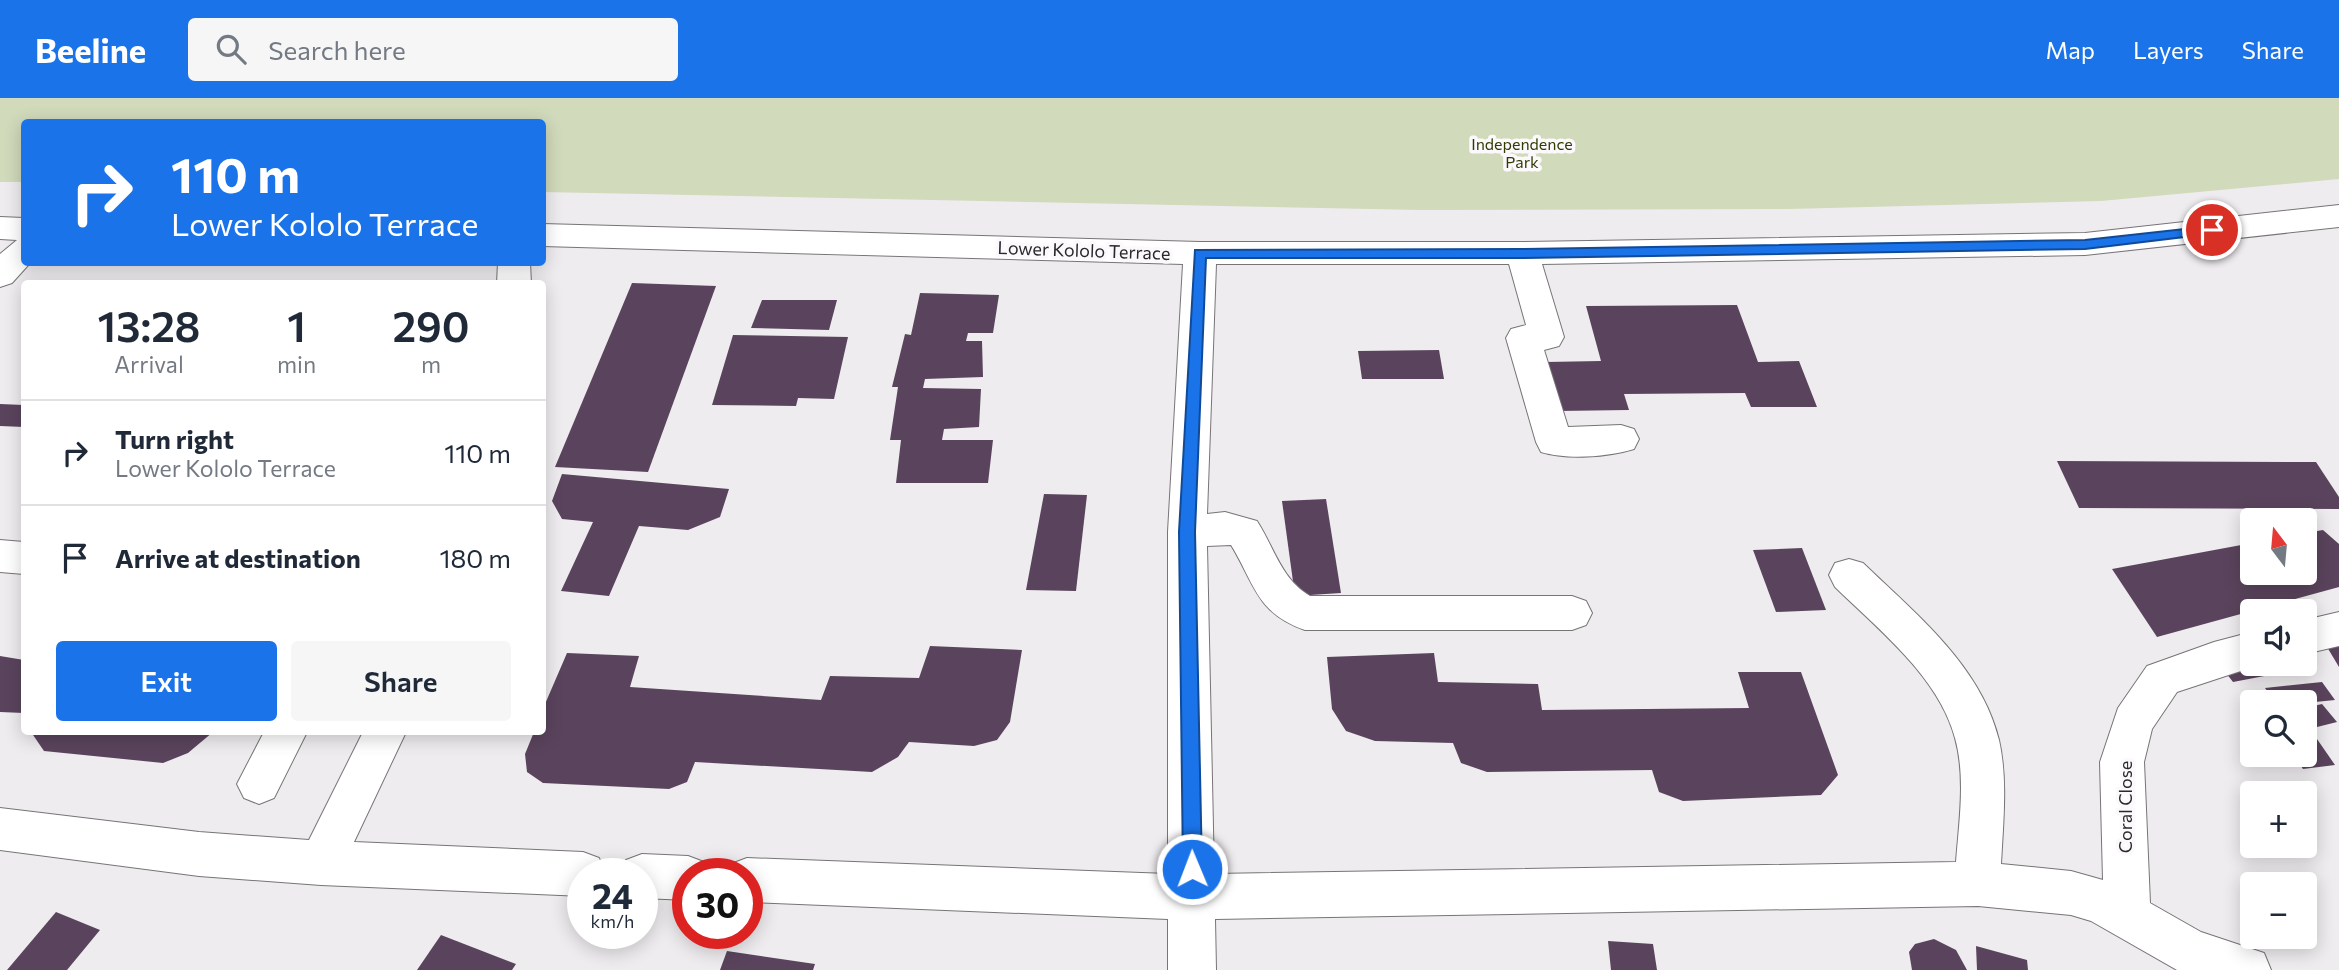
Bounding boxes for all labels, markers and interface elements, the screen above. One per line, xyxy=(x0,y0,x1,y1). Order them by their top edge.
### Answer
search box xyxy=(188,18,678,81)
text: Beeline xyxy=(35,29,146,70)
icon: search xyxy=(212,30,250,68)
text: Search here xyxy=(268,34,406,65)
text: Map xyxy=(2046,35,2095,64)
text: Layers xyxy=(2133,35,2204,64)
text: Share xyxy=(2242,35,2304,64)
park label: Independence Park xyxy=(1471,134,1573,171)
text: 110 m xyxy=(171,143,300,203)
icon: right xyxy=(56,147,147,238)
pin xyxy=(2182,200,2242,260)
text: Lower Kololo Terrace xyxy=(171,203,478,243)
icon: arrive xyxy=(2193,211,2231,249)
street label: Lower Kololo Terrace xyxy=(997,236,1171,264)
text: 13:28 xyxy=(97,299,200,351)
text: 1 xyxy=(287,299,306,351)
text: 290 xyxy=(393,299,470,351)
text: Arrival xyxy=(114,350,184,378)
text: min xyxy=(277,350,316,378)
text: m xyxy=(421,350,441,378)
text: Turn right xyxy=(115,423,234,454)
icon: right xyxy=(56,434,94,472)
text: 110 m xyxy=(444,437,511,468)
text: Lower Kololo Terrace xyxy=(115,454,336,482)
north arrow xyxy=(2240,508,2317,584)
map controls xyxy=(2240,508,2317,949)
icon: arrive xyxy=(56,539,94,577)
text: Arrive at destination xyxy=(115,542,361,573)
text: 180 m xyxy=(439,542,511,573)
button: sound xyxy=(2240,599,2317,676)
button: Exit xyxy=(56,641,277,721)
button: Share xyxy=(291,641,511,721)
button: search xyxy=(2240,690,2317,767)
street label: Coral Close xyxy=(2114,761,2136,853)
button: + xyxy=(2240,781,2317,858)
position arrow xyxy=(1155,832,1229,906)
speed limit sign: 30 xyxy=(672,858,763,949)
button: − xyxy=(2240,872,2317,949)
text: 24 xyxy=(592,873,633,916)
text: km/h xyxy=(591,910,634,932)

